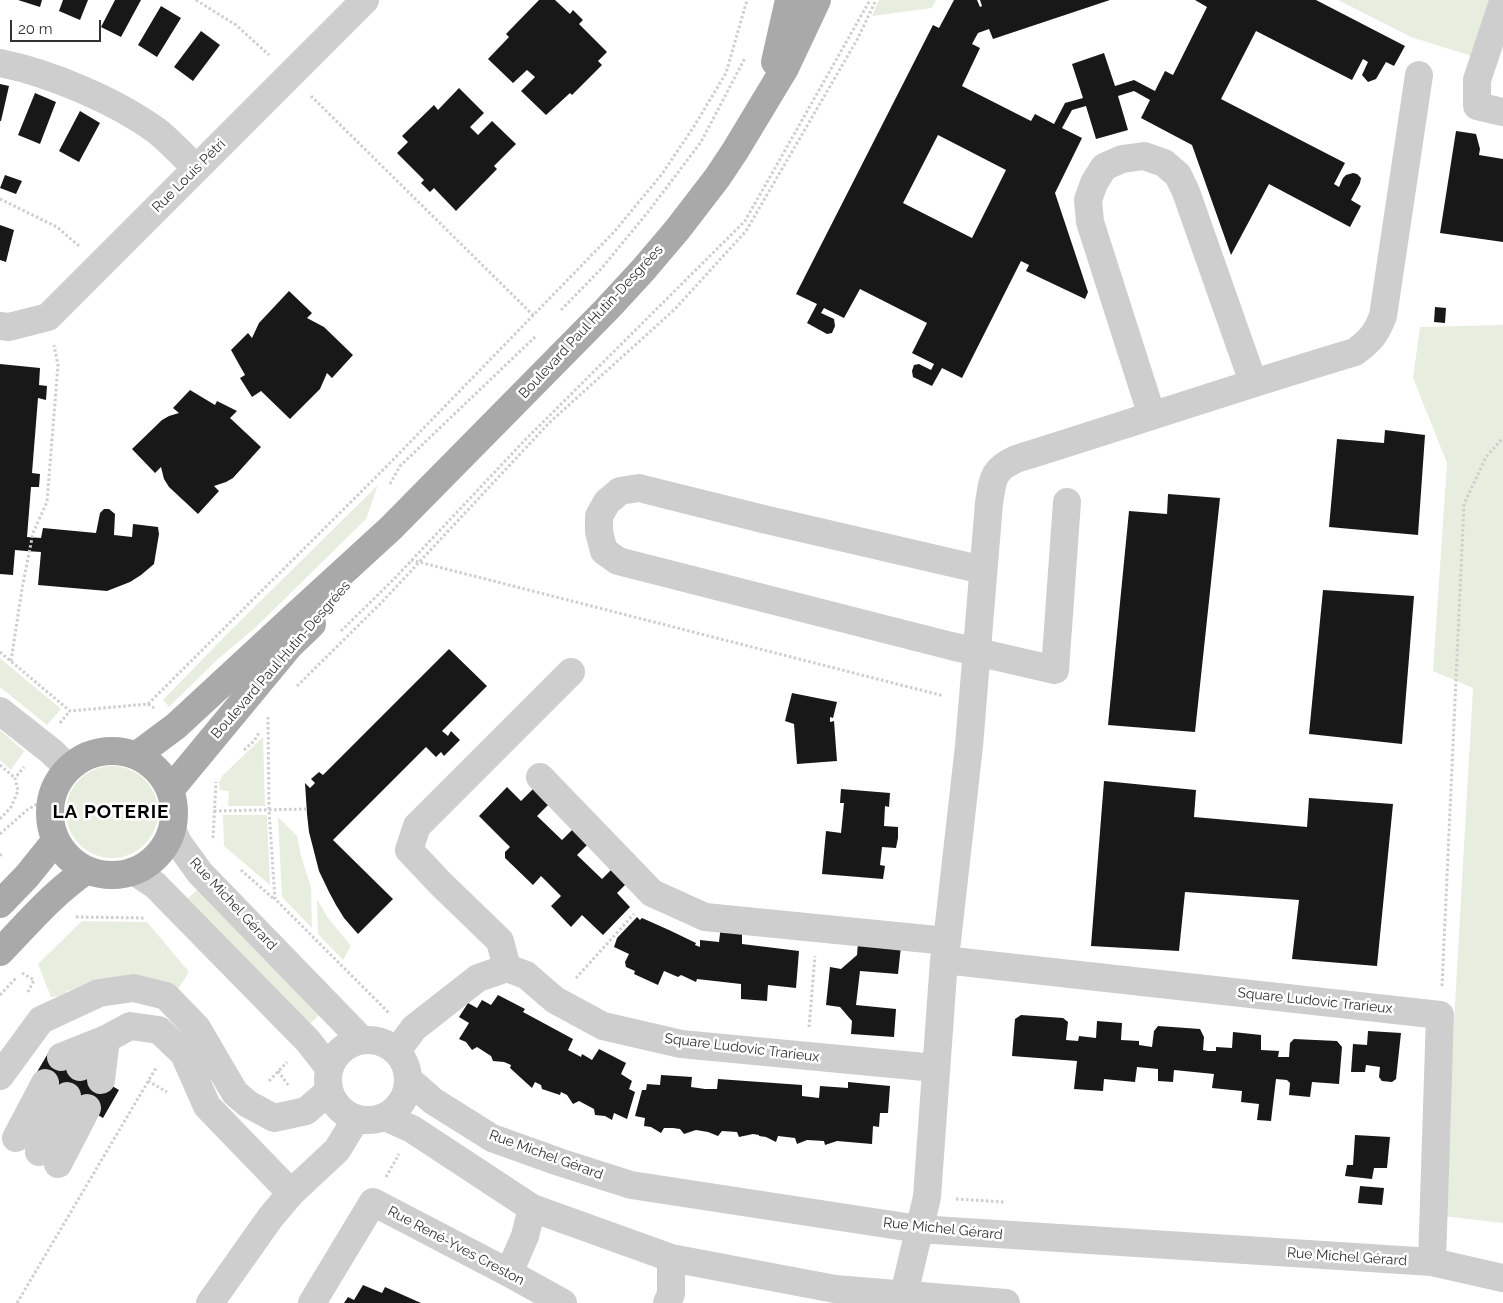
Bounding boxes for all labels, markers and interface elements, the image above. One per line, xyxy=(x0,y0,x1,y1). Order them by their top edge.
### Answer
scale bar xyxy=(12,10,104,42)
text: 20 m xyxy=(18,20,53,38)
street label: Rue Louis Pétri xyxy=(149,136,229,216)
street label: Boulevard Paul Hutin-Desgrées xyxy=(515,242,667,402)
street label: Boulevard Paul Hutin-Desgrées xyxy=(208,578,354,742)
district label: LA POTERIE xyxy=(51,801,171,823)
street label: Rue Michel Gérard xyxy=(186,854,280,954)
street label: Square Ludovic Trarieux xyxy=(1237,984,1393,1018)
street label: Square Ludovic Trarieux xyxy=(664,1030,820,1066)
street label: Rue Michel Gérard xyxy=(487,1127,605,1183)
street label: Rue René-Yves Creston xyxy=(385,1203,527,1289)
street label: Rue Michel Gérard xyxy=(882,1214,1004,1244)
street label: Rue Michel Gérard xyxy=(1287,1244,1407,1270)

